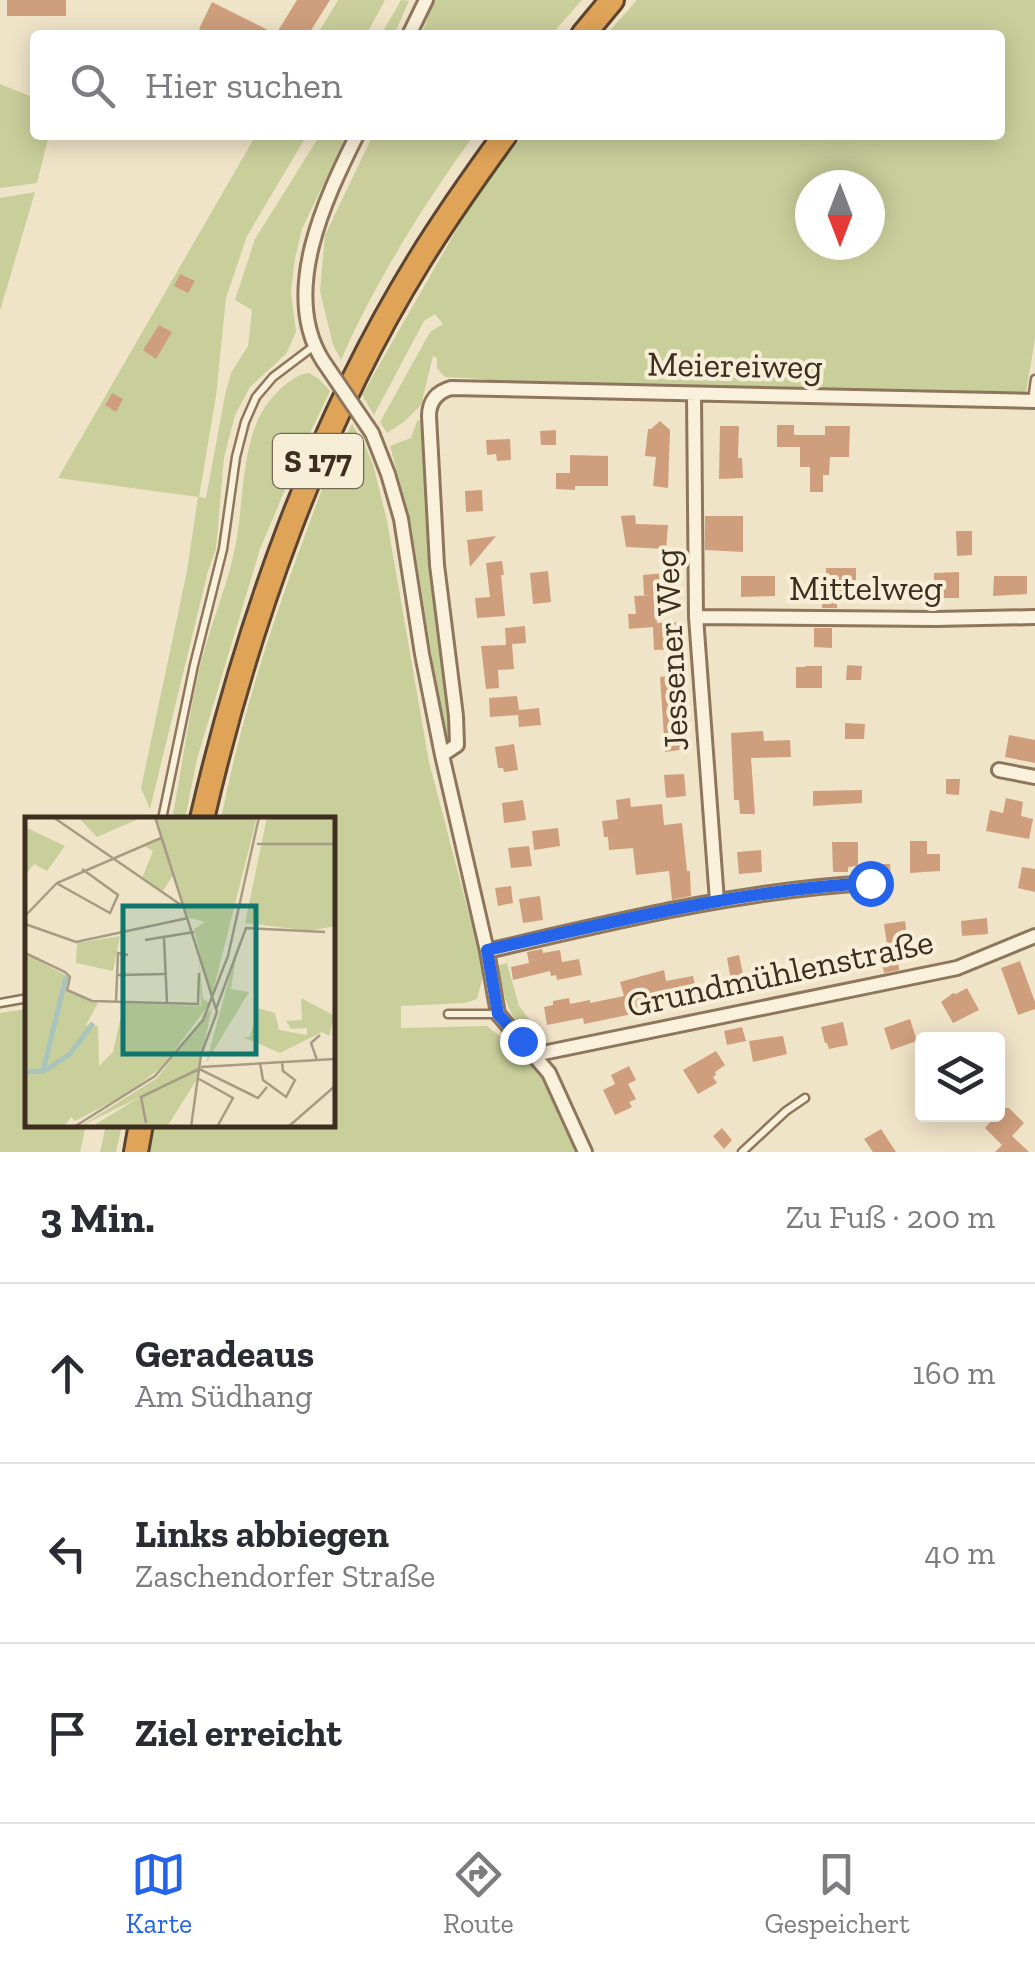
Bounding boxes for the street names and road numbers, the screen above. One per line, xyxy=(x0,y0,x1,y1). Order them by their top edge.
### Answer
street label: Meiereiweg xyxy=(647,342,823,388)
road number: S 177 xyxy=(273,434,363,488)
street label: Jessener Weg xyxy=(645,548,697,752)
street label: Mittelweg xyxy=(789,567,943,609)
street label: Grundmühlenstraße xyxy=(623,920,937,1026)

